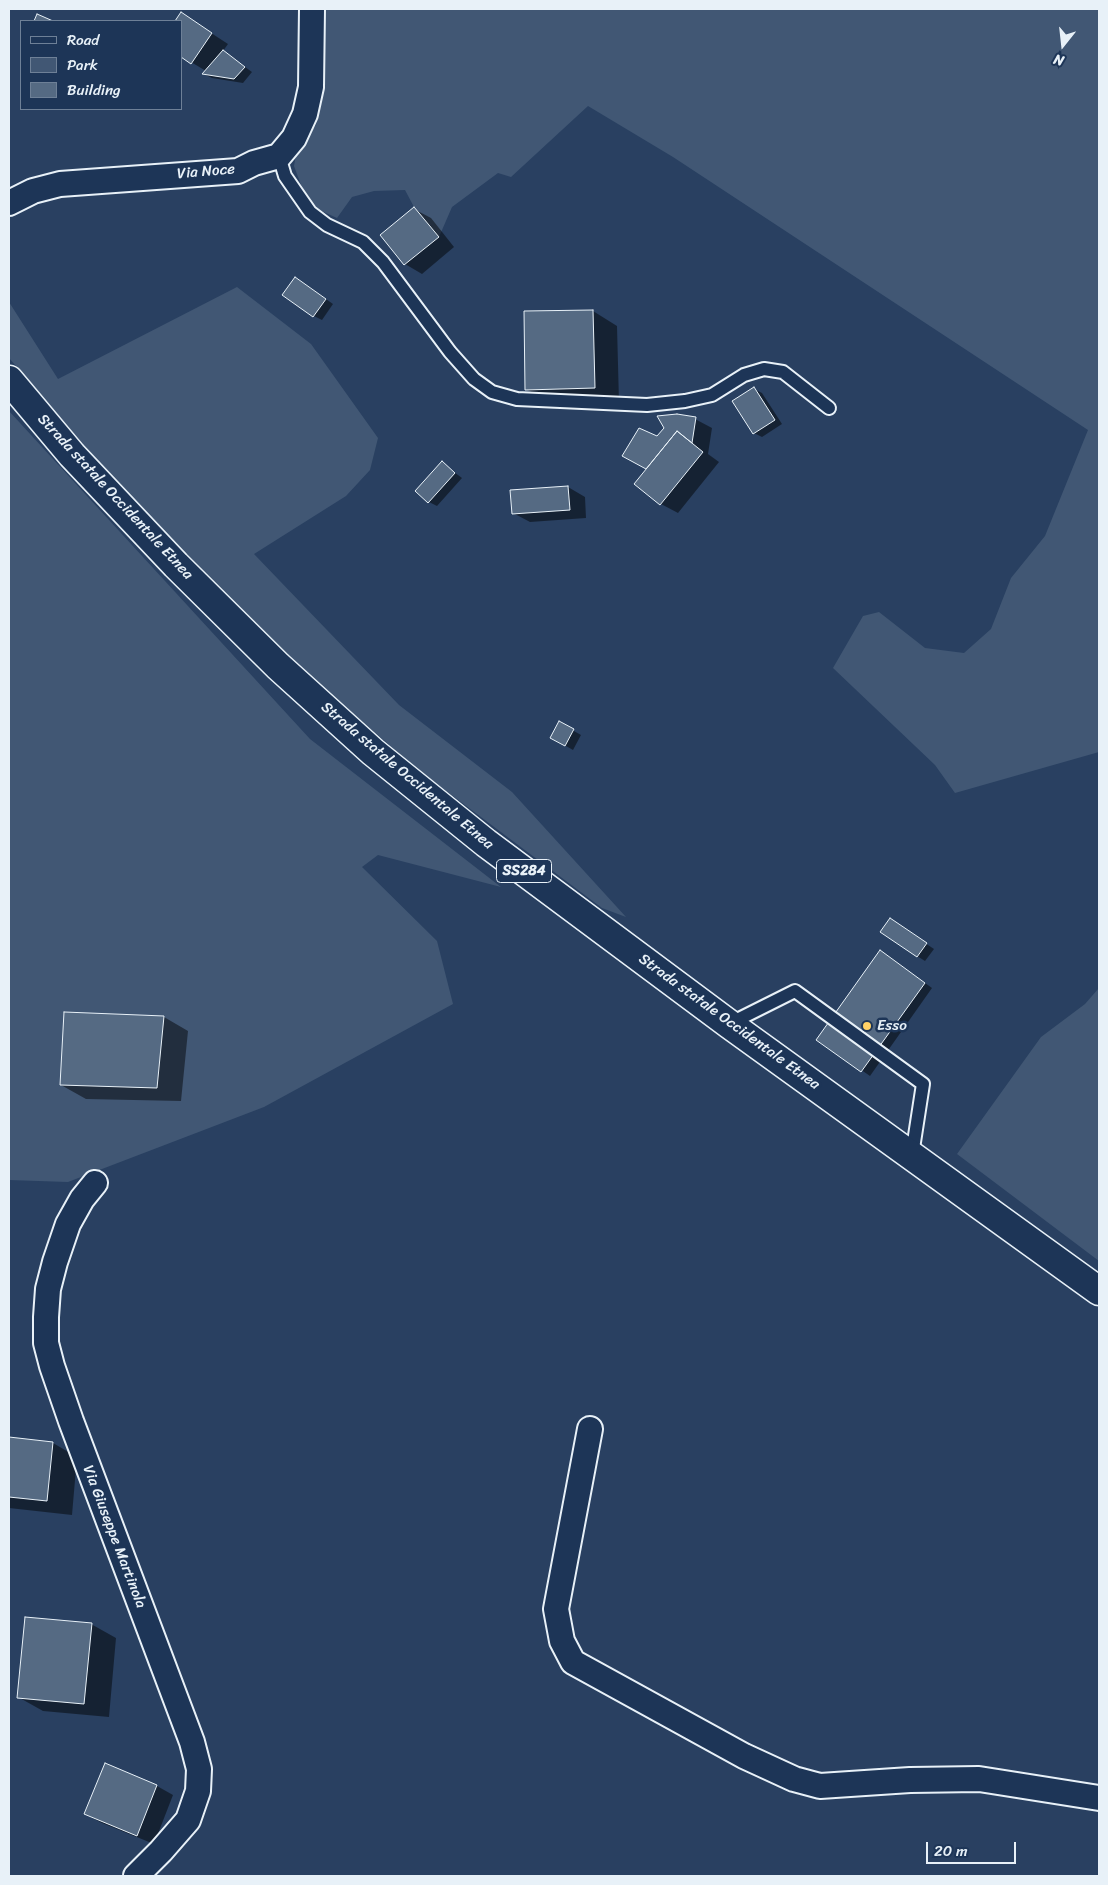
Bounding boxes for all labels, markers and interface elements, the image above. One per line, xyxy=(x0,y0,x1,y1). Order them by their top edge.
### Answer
legend xyxy=(20,20,182,110)
north arrow xyxy=(1038,20,1088,70)
text: Road xyxy=(67,27,99,53)
text: N xyxy=(1051,47,1067,73)
text: Park xyxy=(67,52,98,78)
text: Building xyxy=(67,77,121,103)
street label: Via Noce xyxy=(176,161,236,183)
street label: Strada statale Occidentale Etnea xyxy=(34,411,196,583)
street label: Strada statale Occidentale Etnea xyxy=(317,699,497,853)
road number: SS284 xyxy=(496,859,552,882)
street label: Strada statale Occidentale Etnea xyxy=(635,950,823,1094)
place label: Esso xyxy=(877,1017,907,1035)
marker: Esso xyxy=(861,1020,873,1032)
street label: Via Giuseppe Martinola xyxy=(78,1463,150,1611)
scale bar xyxy=(928,1832,1018,1864)
text: 20 m xyxy=(934,1838,968,1864)

